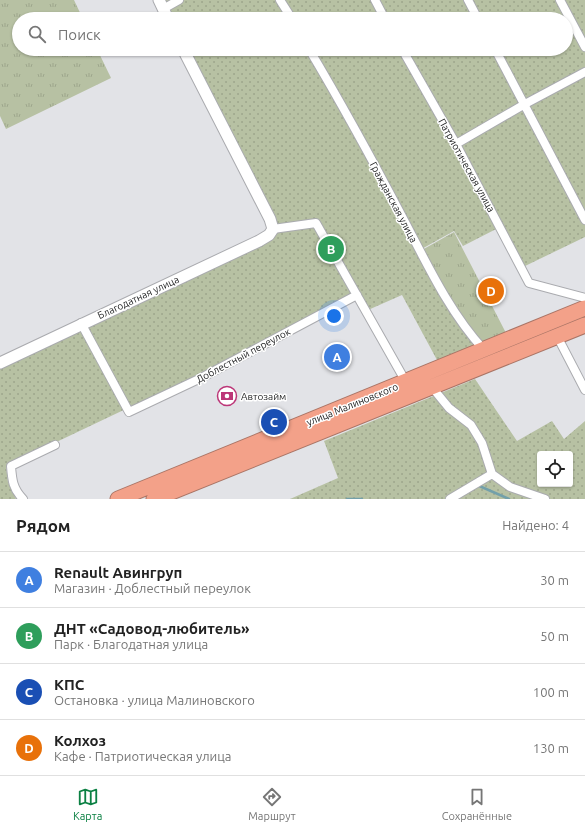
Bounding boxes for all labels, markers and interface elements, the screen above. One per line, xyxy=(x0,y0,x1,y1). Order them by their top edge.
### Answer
search box xyxy=(12,12,573,56)
icon: search xyxy=(26,23,48,45)
text: Поиск xyxy=(58,26,101,43)
street label: Патриотическая улица xyxy=(436,117,497,214)
street label: Гражданская улица xyxy=(368,160,419,244)
pin: B xyxy=(318,234,344,264)
street label: Благодатная улица xyxy=(96,274,181,321)
pin: D xyxy=(478,276,504,306)
your location xyxy=(324,306,344,326)
street label: Доблестный переулок xyxy=(194,326,292,385)
pin: A xyxy=(324,342,350,372)
street label: улица Малиновского xyxy=(305,381,400,428)
bank icon: Автозайм xyxy=(216,385,238,407)
place label: Автозайм xyxy=(241,391,286,402)
pin: C xyxy=(261,407,287,437)
map controls xyxy=(537,451,573,487)
button: locate xyxy=(537,451,573,487)
text: Рядом xyxy=(16,516,71,535)
text: Найдено: 4 xyxy=(502,518,569,532)
text: Renault Авингруп xyxy=(54,564,182,581)
text: A xyxy=(24,573,34,587)
text: 30 m xyxy=(540,573,569,587)
text: Магазин · Доблестный переулок xyxy=(54,581,251,595)
text: ДНТ «Садовод-любитель» xyxy=(54,620,249,637)
text: B xyxy=(25,629,33,643)
text: 50 m xyxy=(540,629,569,643)
text: Парк · Благодатная улица xyxy=(54,637,208,651)
text: КПС xyxy=(54,676,84,693)
text: C xyxy=(25,685,33,699)
text: 100 m xyxy=(533,685,569,699)
text: Остановка · улица Малиновского xyxy=(54,693,255,707)
text: Колхоз xyxy=(54,732,106,749)
text: D xyxy=(24,741,34,755)
text: 130 m xyxy=(533,741,569,755)
text: Кафе · Патриотическая улица xyxy=(54,749,232,763)
tab: Карта xyxy=(73,786,102,822)
tab: Маршрут xyxy=(248,786,296,822)
tab: Сохранённые xyxy=(442,786,512,822)

